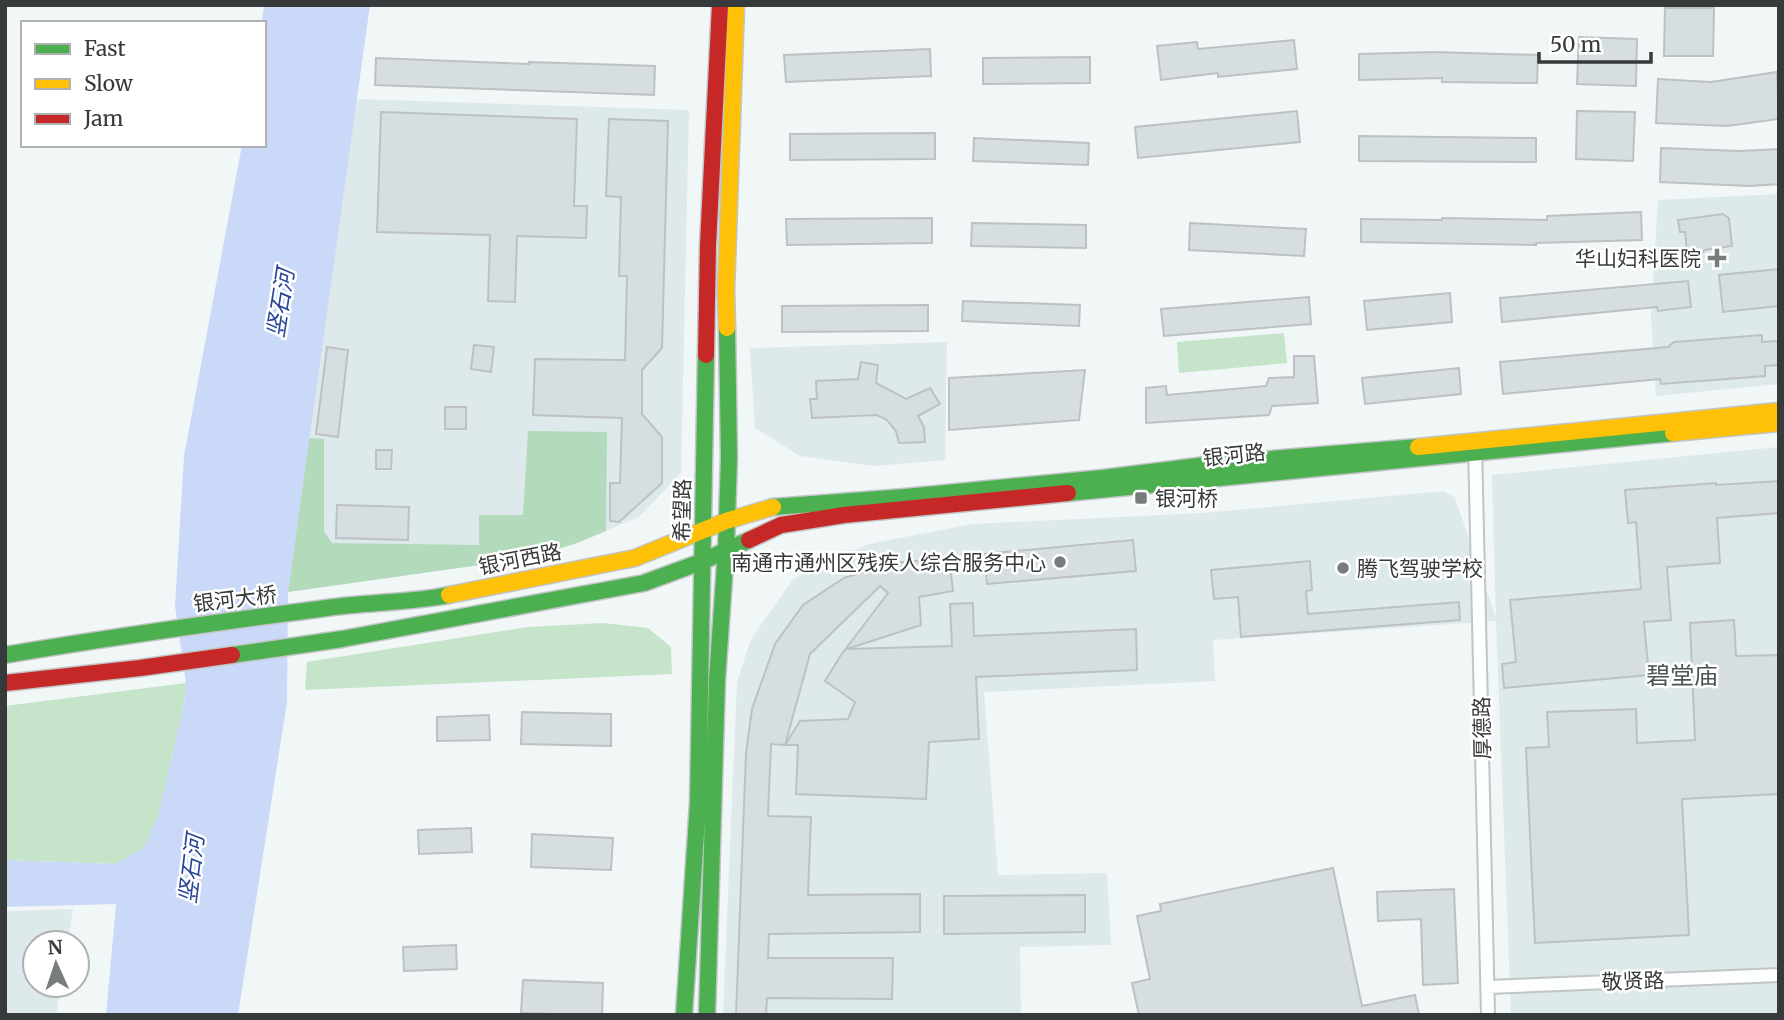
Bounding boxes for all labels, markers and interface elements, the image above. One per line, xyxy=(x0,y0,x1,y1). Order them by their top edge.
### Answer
legend xyxy=(21,21,266,147)
scale bar xyxy=(1539,21,1651,65)
text: 50 m xyxy=(1550,31,1601,58)
text: Fast xyxy=(84,35,126,62)
text: Slow xyxy=(84,70,133,97)
text: Jam xyxy=(83,105,123,132)
place label: 华山妇科医院 xyxy=(1575,245,1701,272)
marker: 华山妇科医院 xyxy=(1707,248,1727,268)
water label: 竖石河 xyxy=(260,263,300,339)
street label: 银河路 xyxy=(1201,438,1267,472)
street label: 希望路 xyxy=(668,478,696,542)
place label: 银河桥 xyxy=(1155,485,1218,512)
marker: 银河桥 xyxy=(1133,490,1149,506)
street label: 银河西路 xyxy=(476,538,564,580)
place label: 南通市通州区残疾人综合服务中心 xyxy=(731,549,1046,576)
marker: 南通市通州区残疾人综合服务中心 xyxy=(1052,554,1068,570)
place label: 腾飞驾驶学校 xyxy=(1357,555,1483,582)
marker: 腾飞驾驶学校 xyxy=(1335,560,1351,576)
street label: 银河大桥 xyxy=(192,580,278,618)
district label: 碧堂庙 xyxy=(1646,660,1718,691)
street label: 厚德路 xyxy=(1468,696,1496,760)
water label: 竖石河 xyxy=(172,829,210,905)
north arrow xyxy=(21,929,91,999)
text: N xyxy=(47,935,63,959)
street label: 敬贤路 xyxy=(1601,966,1665,996)

